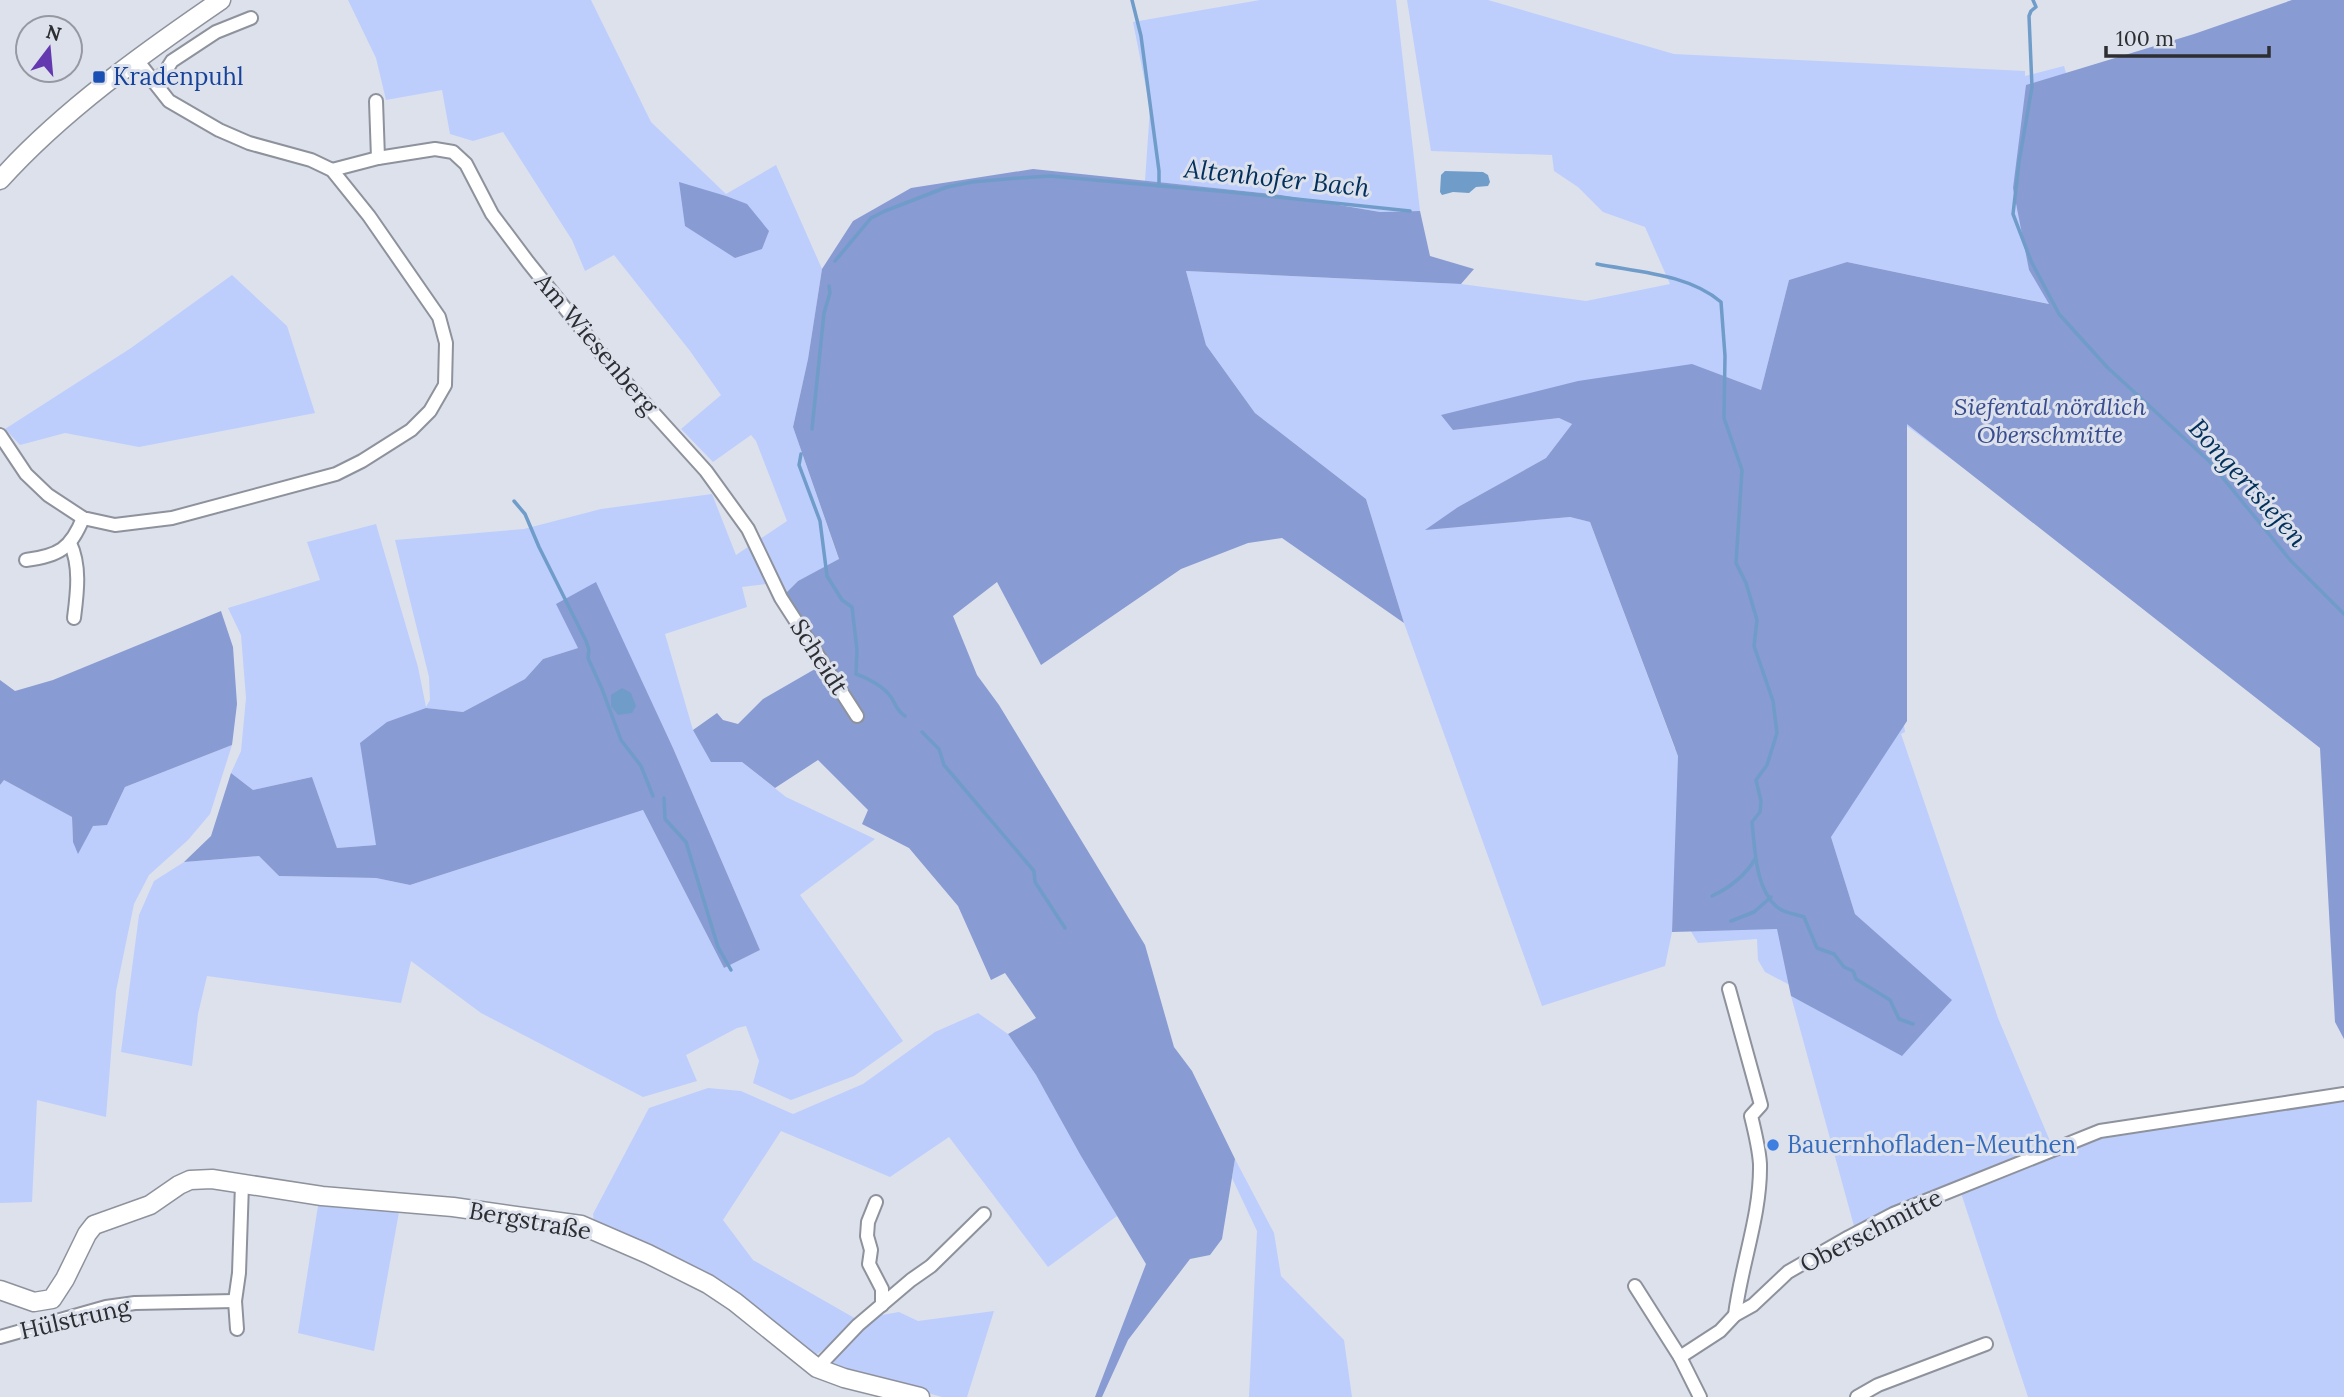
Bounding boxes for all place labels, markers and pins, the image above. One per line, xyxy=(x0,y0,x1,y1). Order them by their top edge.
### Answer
place label: Kradenpuhl xyxy=(113,61,244,92)
marker: Kradenpuhl xyxy=(91,69,107,85)
place label: Bauernhofladen-Meuthen xyxy=(1787,1129,2076,1160)
marker: Bauernhofladen-Meuthen xyxy=(1765,1137,1781,1153)

